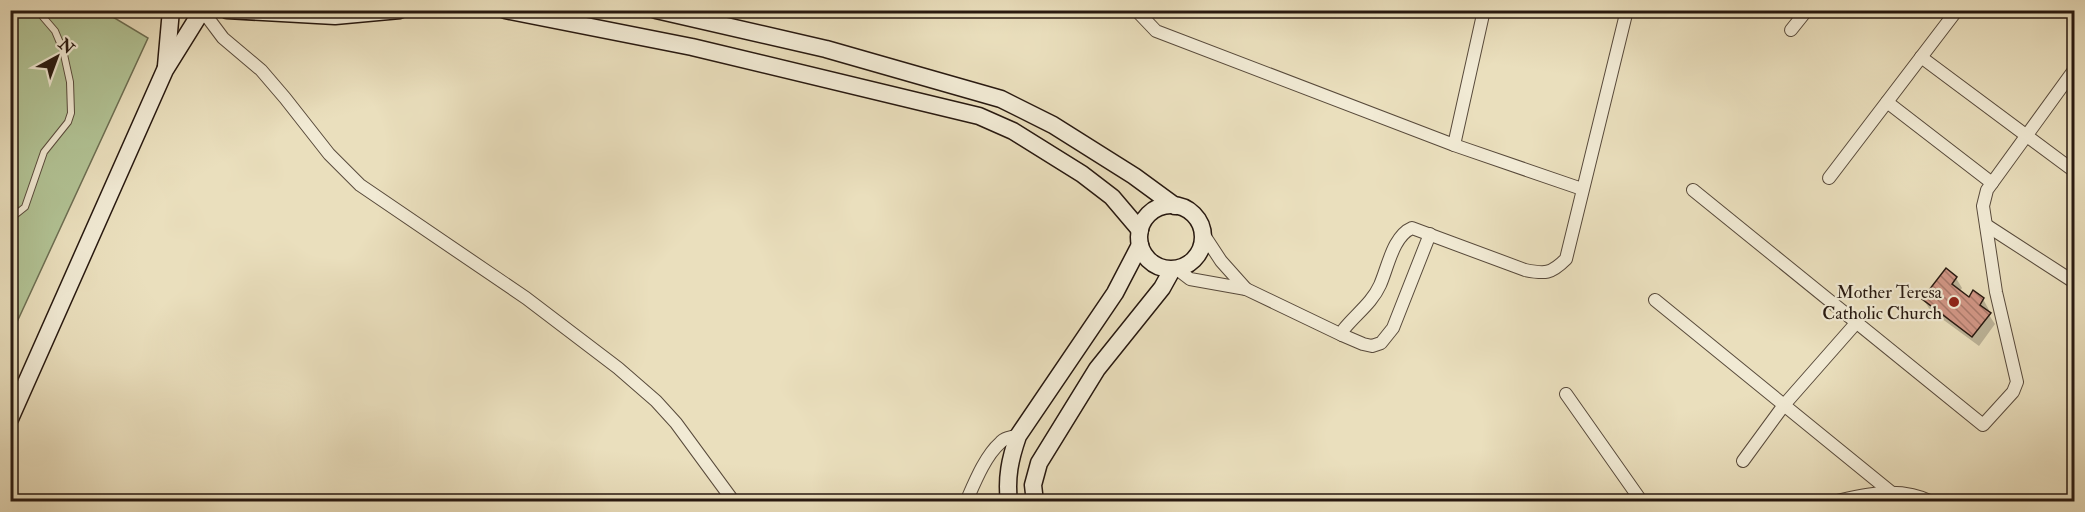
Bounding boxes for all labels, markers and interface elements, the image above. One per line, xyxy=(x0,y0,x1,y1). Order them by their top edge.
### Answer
north arrow xyxy=(27,27,87,87)
text: N xyxy=(53,34,79,59)
place label: Mother Teresa Catholic Church xyxy=(1822,281,1943,325)
marker: Mother Teresa Catholic Church xyxy=(1947,295,1961,309)

